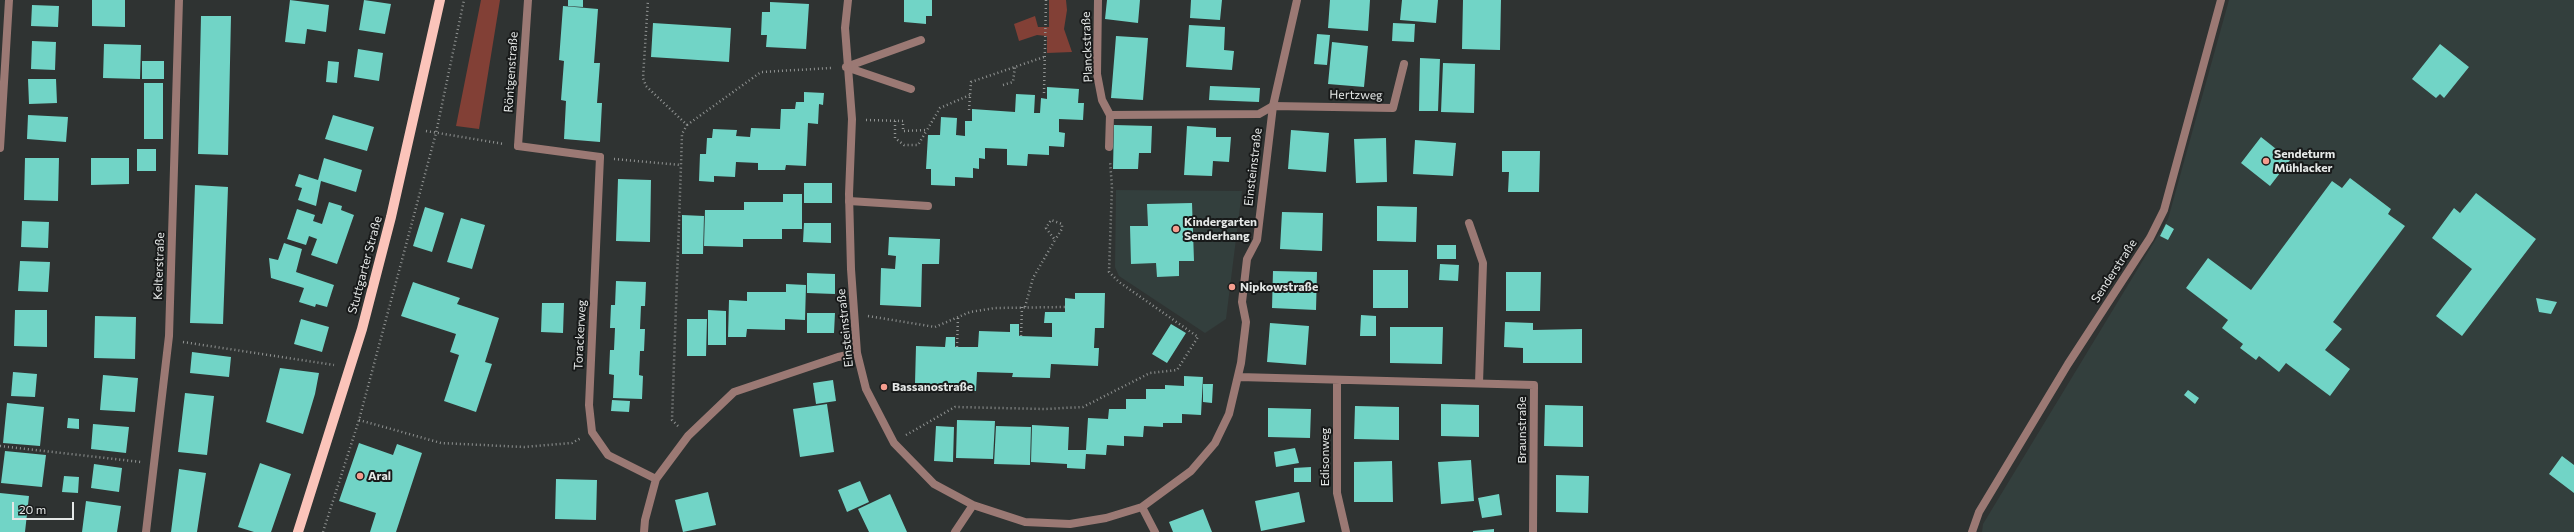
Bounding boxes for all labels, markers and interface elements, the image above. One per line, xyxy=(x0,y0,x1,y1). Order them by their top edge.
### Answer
street label: Planckstraße xyxy=(1079,11,1095,83)
street label: Röntgenstraße xyxy=(501,31,521,113)
street label: Hertzweg xyxy=(1329,87,1383,103)
street label: Einsteinstraße xyxy=(1241,127,1265,207)
place label: Sendeturm Mühlacker xyxy=(2274,147,2335,175)
marker: Sendeturm Mühlacker xyxy=(2261,156,2271,166)
street label: Stuttgarter Straße xyxy=(345,215,385,315)
place label: Kindergarten Senderhang xyxy=(1184,215,1257,243)
marker: Kindergarten Senderhang xyxy=(1171,224,1181,234)
street label: Kelterstraße xyxy=(151,232,167,300)
street label: Senderstraße xyxy=(2088,236,2140,306)
place label: Nipkowstraße xyxy=(1240,280,1318,294)
marker: Nipkowstraße xyxy=(1227,282,1237,292)
street label: Einsteinstraße xyxy=(834,288,856,368)
street label: Torackerweg xyxy=(571,299,589,371)
place label: Bassanostraße xyxy=(892,380,973,394)
marker: Bassanostraße xyxy=(879,382,889,392)
street label: Braunstraße xyxy=(1515,396,1529,464)
street label: Edisonweg xyxy=(1318,428,1332,486)
place label: Aral xyxy=(368,469,391,483)
marker: Aral xyxy=(355,471,365,481)
scale bar xyxy=(14,494,76,520)
text: 20 m xyxy=(19,502,46,516)

